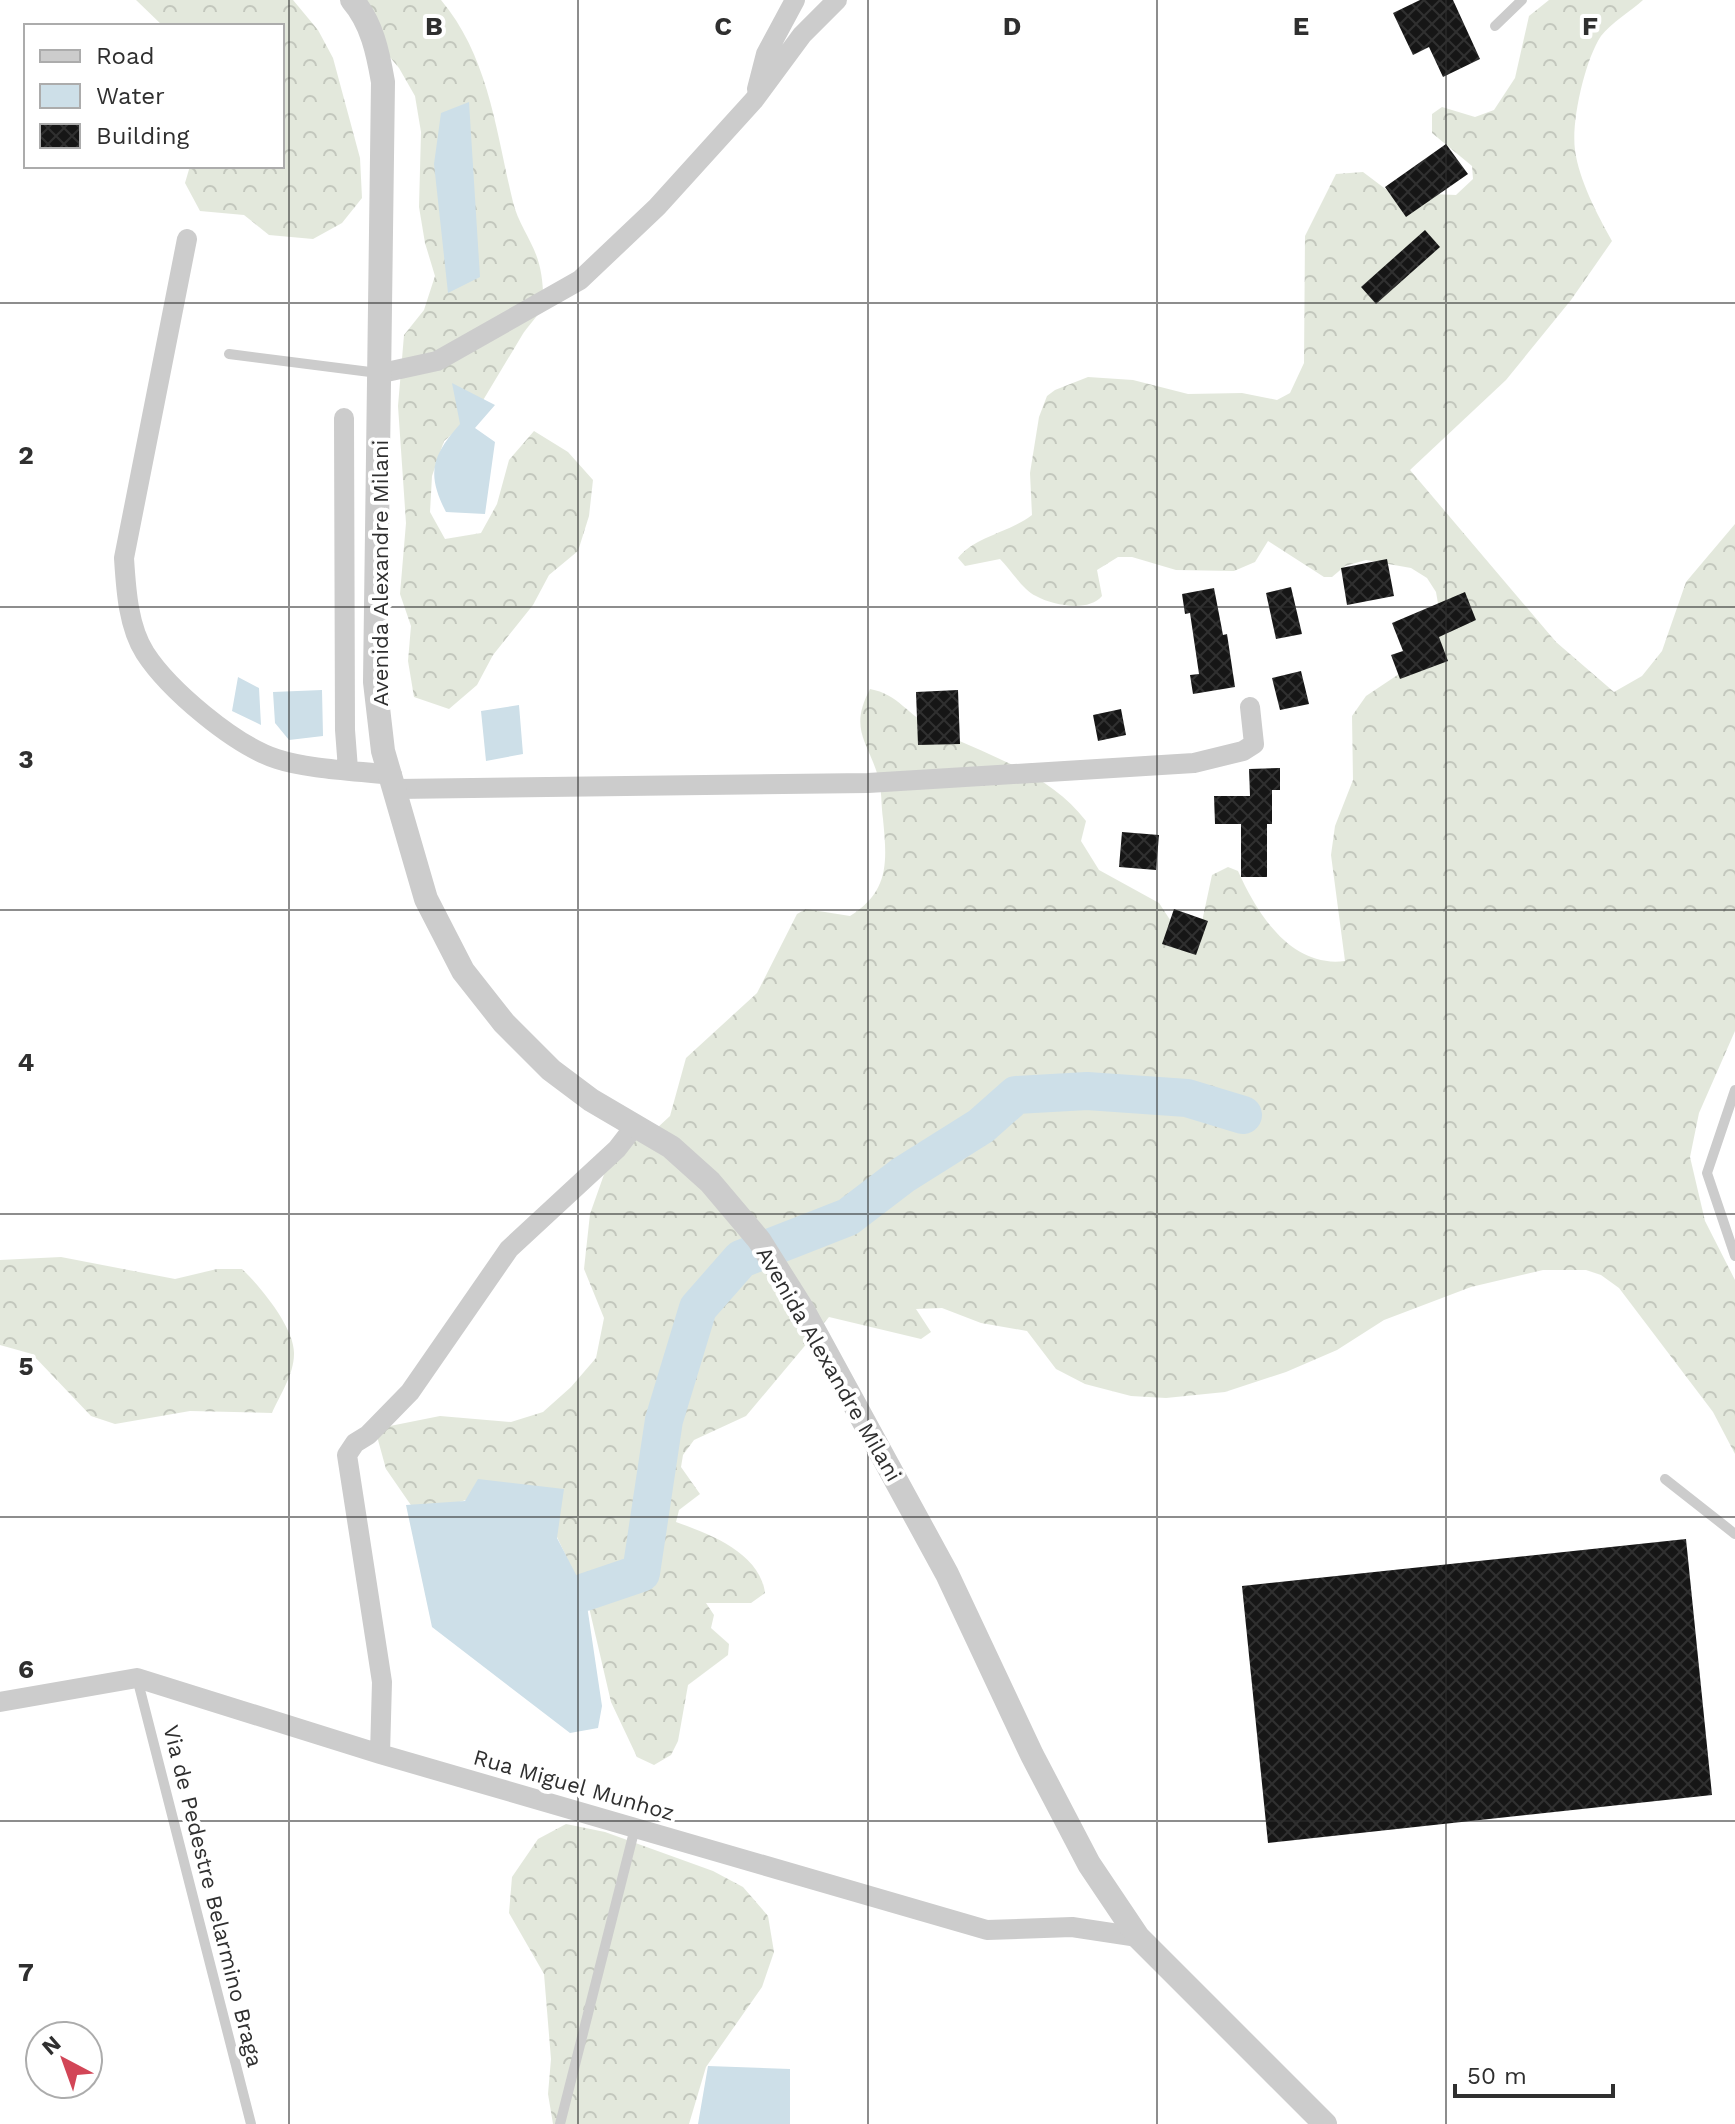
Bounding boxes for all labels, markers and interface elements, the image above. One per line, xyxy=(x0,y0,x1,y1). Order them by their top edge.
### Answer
text: B xyxy=(425,11,443,41)
text: C xyxy=(714,11,732,41)
text: D xyxy=(1003,11,1021,41)
text: E xyxy=(1293,11,1309,41)
text: F xyxy=(1582,11,1598,41)
legend xyxy=(24,24,284,168)
text: Road xyxy=(96,42,155,70)
text: Water xyxy=(96,82,165,110)
text: Building xyxy=(96,122,189,150)
text: 2 xyxy=(18,440,34,470)
street label: Avenida Alexandre Milani xyxy=(368,440,393,706)
text: 3 xyxy=(18,744,34,774)
text: 4 xyxy=(18,1047,35,1077)
street label: Avenida Alexandre Milani xyxy=(751,1242,907,1486)
text: 5 xyxy=(18,1351,34,1381)
text: 6 xyxy=(18,1654,34,1684)
street label: Via de Pedestre Belarmino Braga xyxy=(158,1722,268,2070)
street label: Rua Miguel Munhoz xyxy=(471,1744,677,1826)
text: 7 xyxy=(18,1957,34,1987)
north arrow xyxy=(24,2020,104,2100)
text: N xyxy=(37,2030,66,2060)
scale bar xyxy=(1455,2048,1613,2098)
text: 50 m xyxy=(1467,2062,1527,2090)

